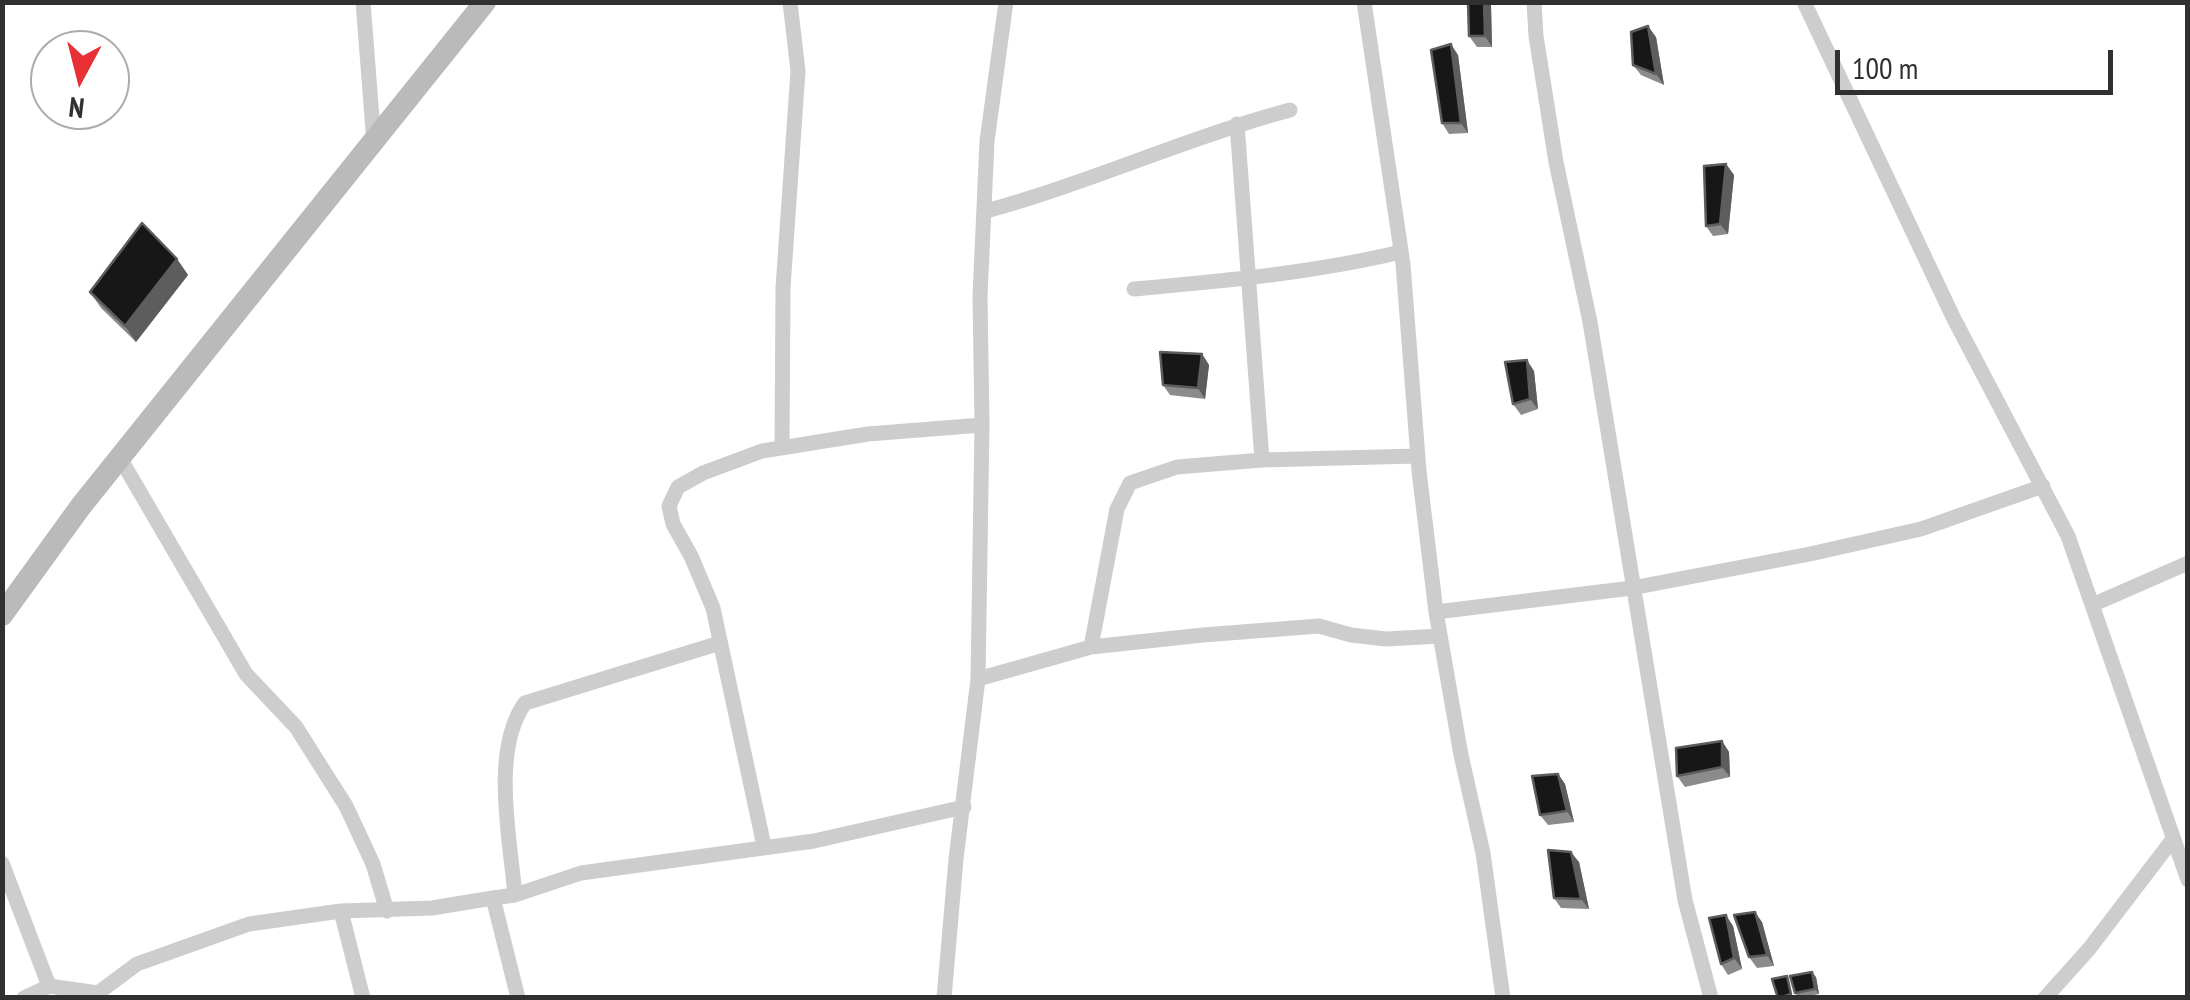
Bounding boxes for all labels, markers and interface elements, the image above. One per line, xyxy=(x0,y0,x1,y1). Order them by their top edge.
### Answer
north arrow xyxy=(30,30,130,130)
scale bar xyxy=(1840,30,2118,92)
text: 100 m xyxy=(1852,48,1918,87)
text: N xyxy=(67,89,86,128)

